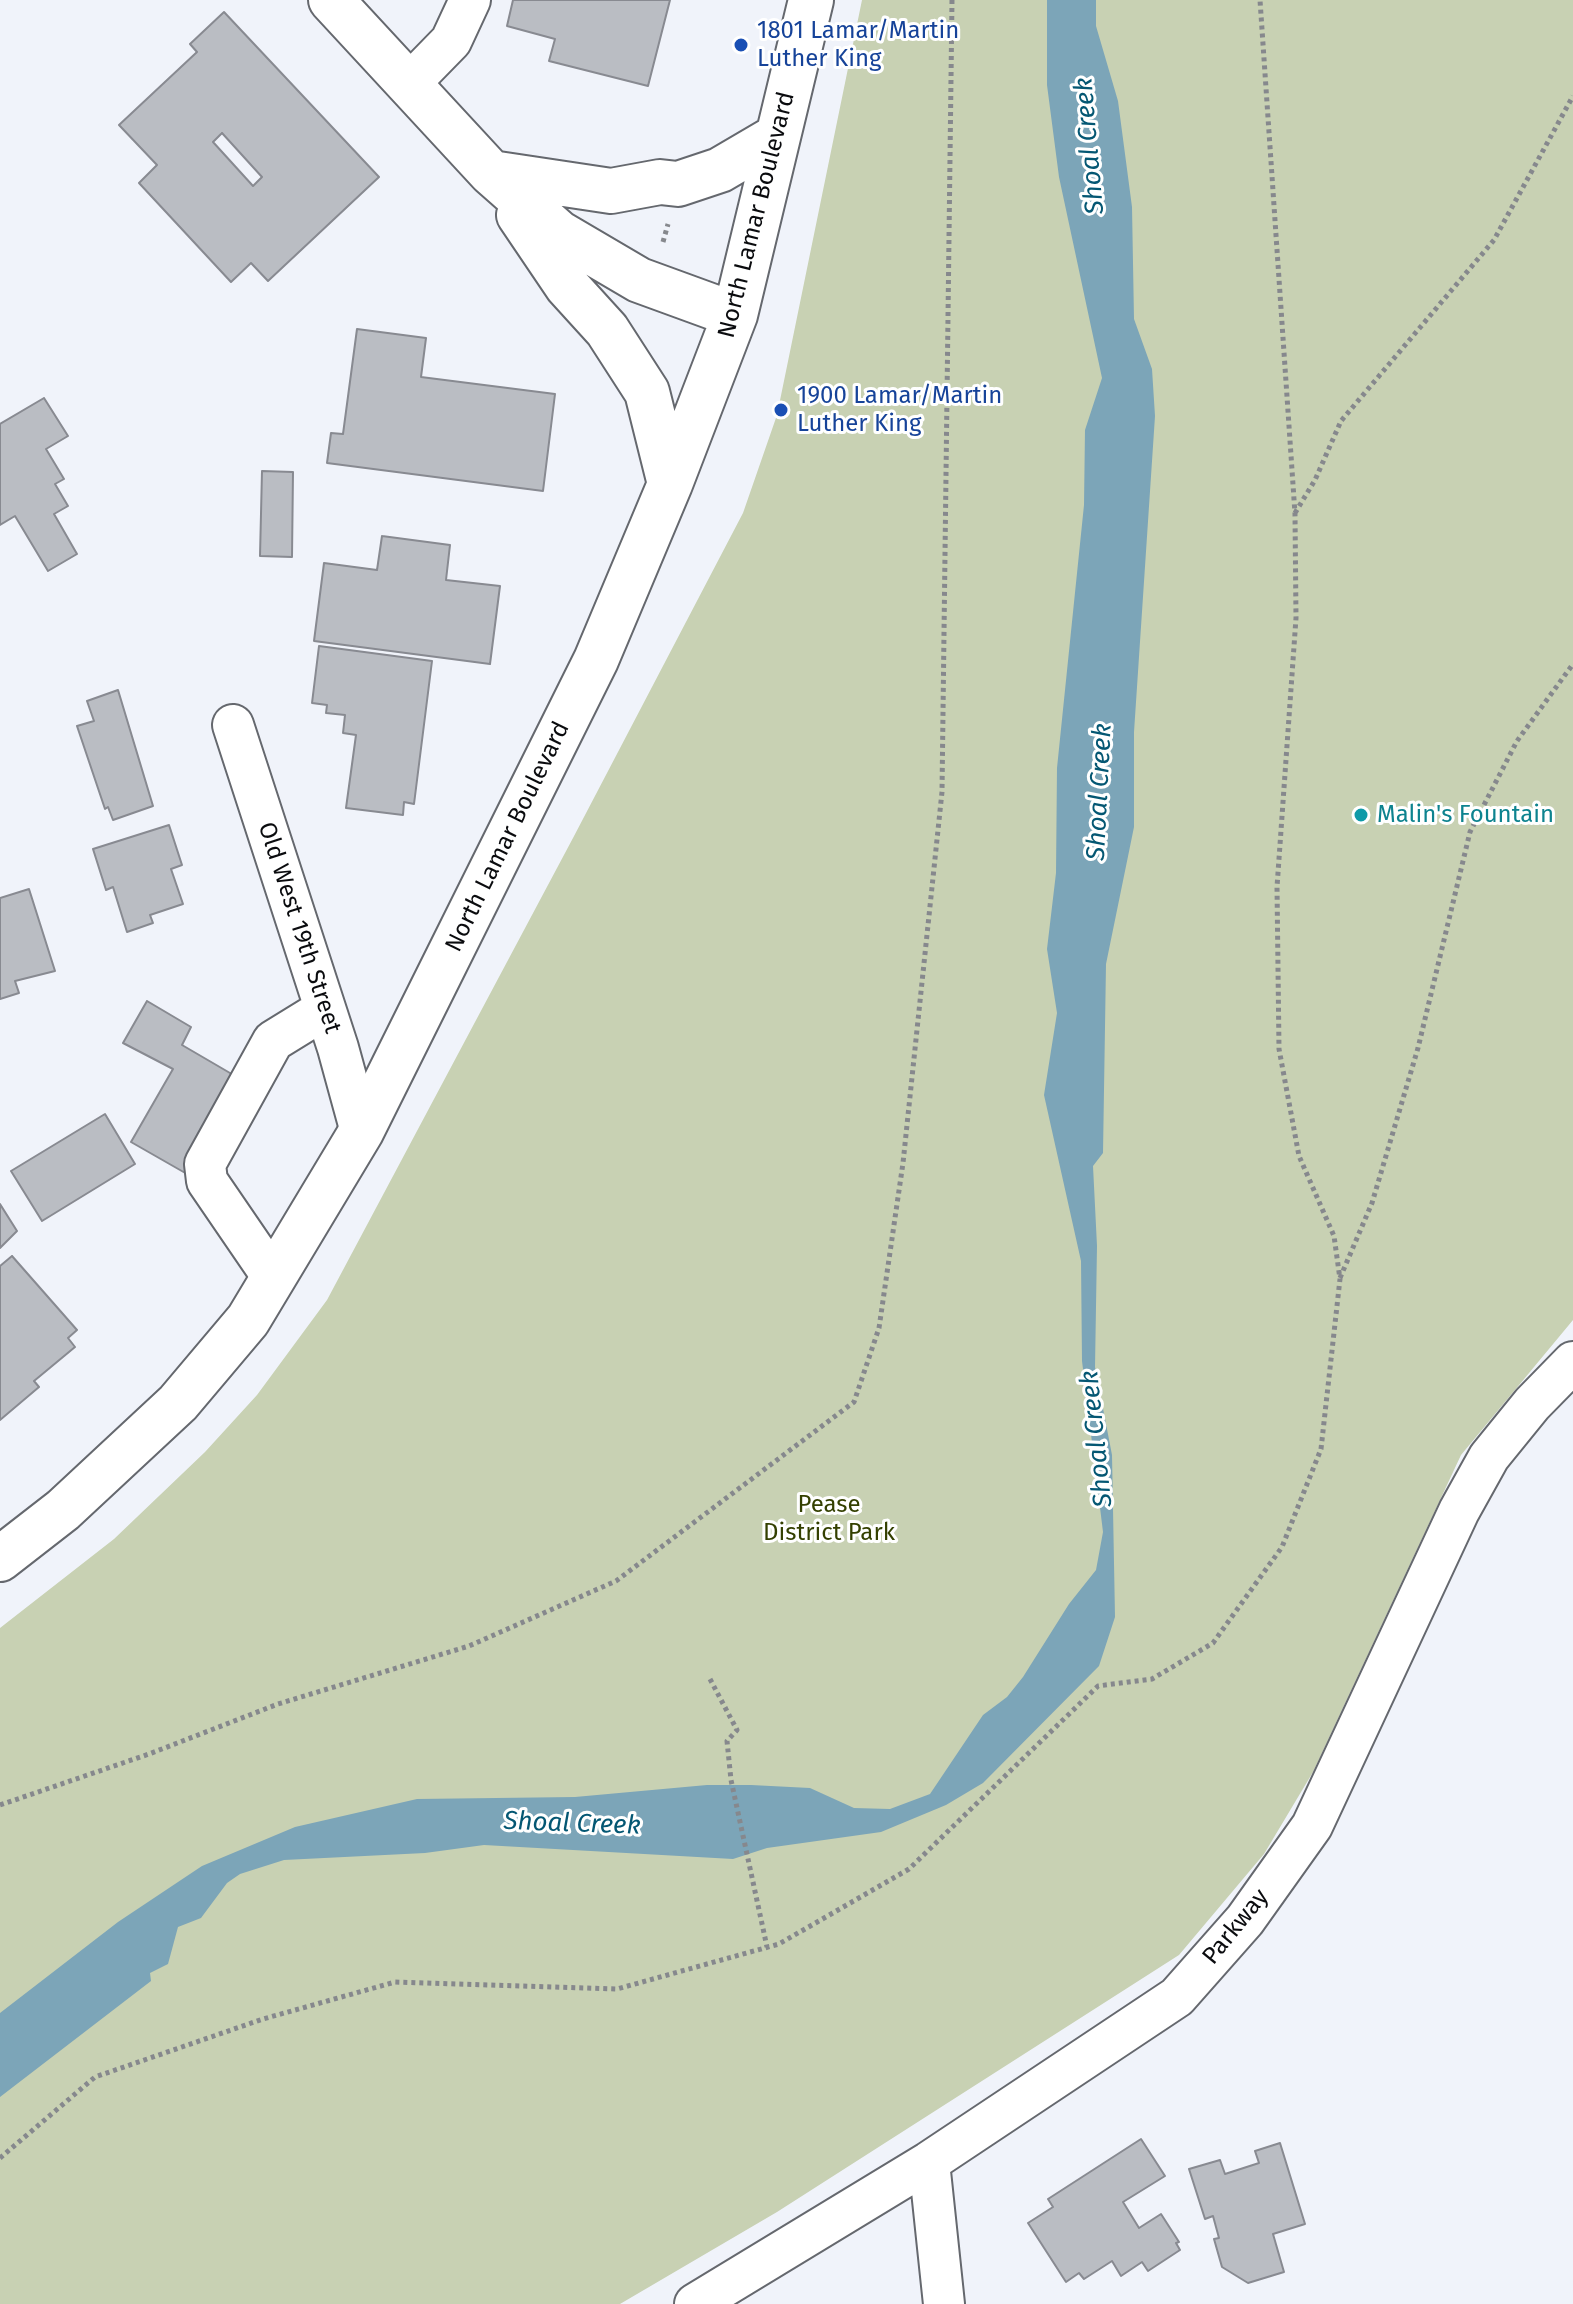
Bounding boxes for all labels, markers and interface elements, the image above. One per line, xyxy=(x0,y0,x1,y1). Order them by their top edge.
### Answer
place label: 1801 Lamar/Martin Luther King xyxy=(757,17,959,73)
marker: 1801 Lamar/Martin Luther King xyxy=(732,36,750,54)
water label: Shoal Creek xyxy=(1068,76,1112,216)
street label: North Lamar Boulevard xyxy=(712,89,802,341)
place label: 1900 Lamar/Martin Luther King xyxy=(797,382,1002,438)
marker: 1900 Lamar/Martin Luther King xyxy=(772,401,790,419)
street label: North Lamar Boulevard xyxy=(440,717,576,957)
water label: Shoal Creek xyxy=(1081,723,1119,861)
place label: Malin's Fountain xyxy=(1377,801,1554,829)
marker: Malin's Fountain xyxy=(1352,806,1370,824)
street label: Old West 19th Street xyxy=(251,819,347,1037)
water label: Shoal Creek xyxy=(1074,1369,1120,1509)
park label: Pease District Park xyxy=(763,1491,895,1547)
water label: Shoal Creek xyxy=(503,1806,641,1842)
street label: Parkway xyxy=(1197,1883,1275,1971)

